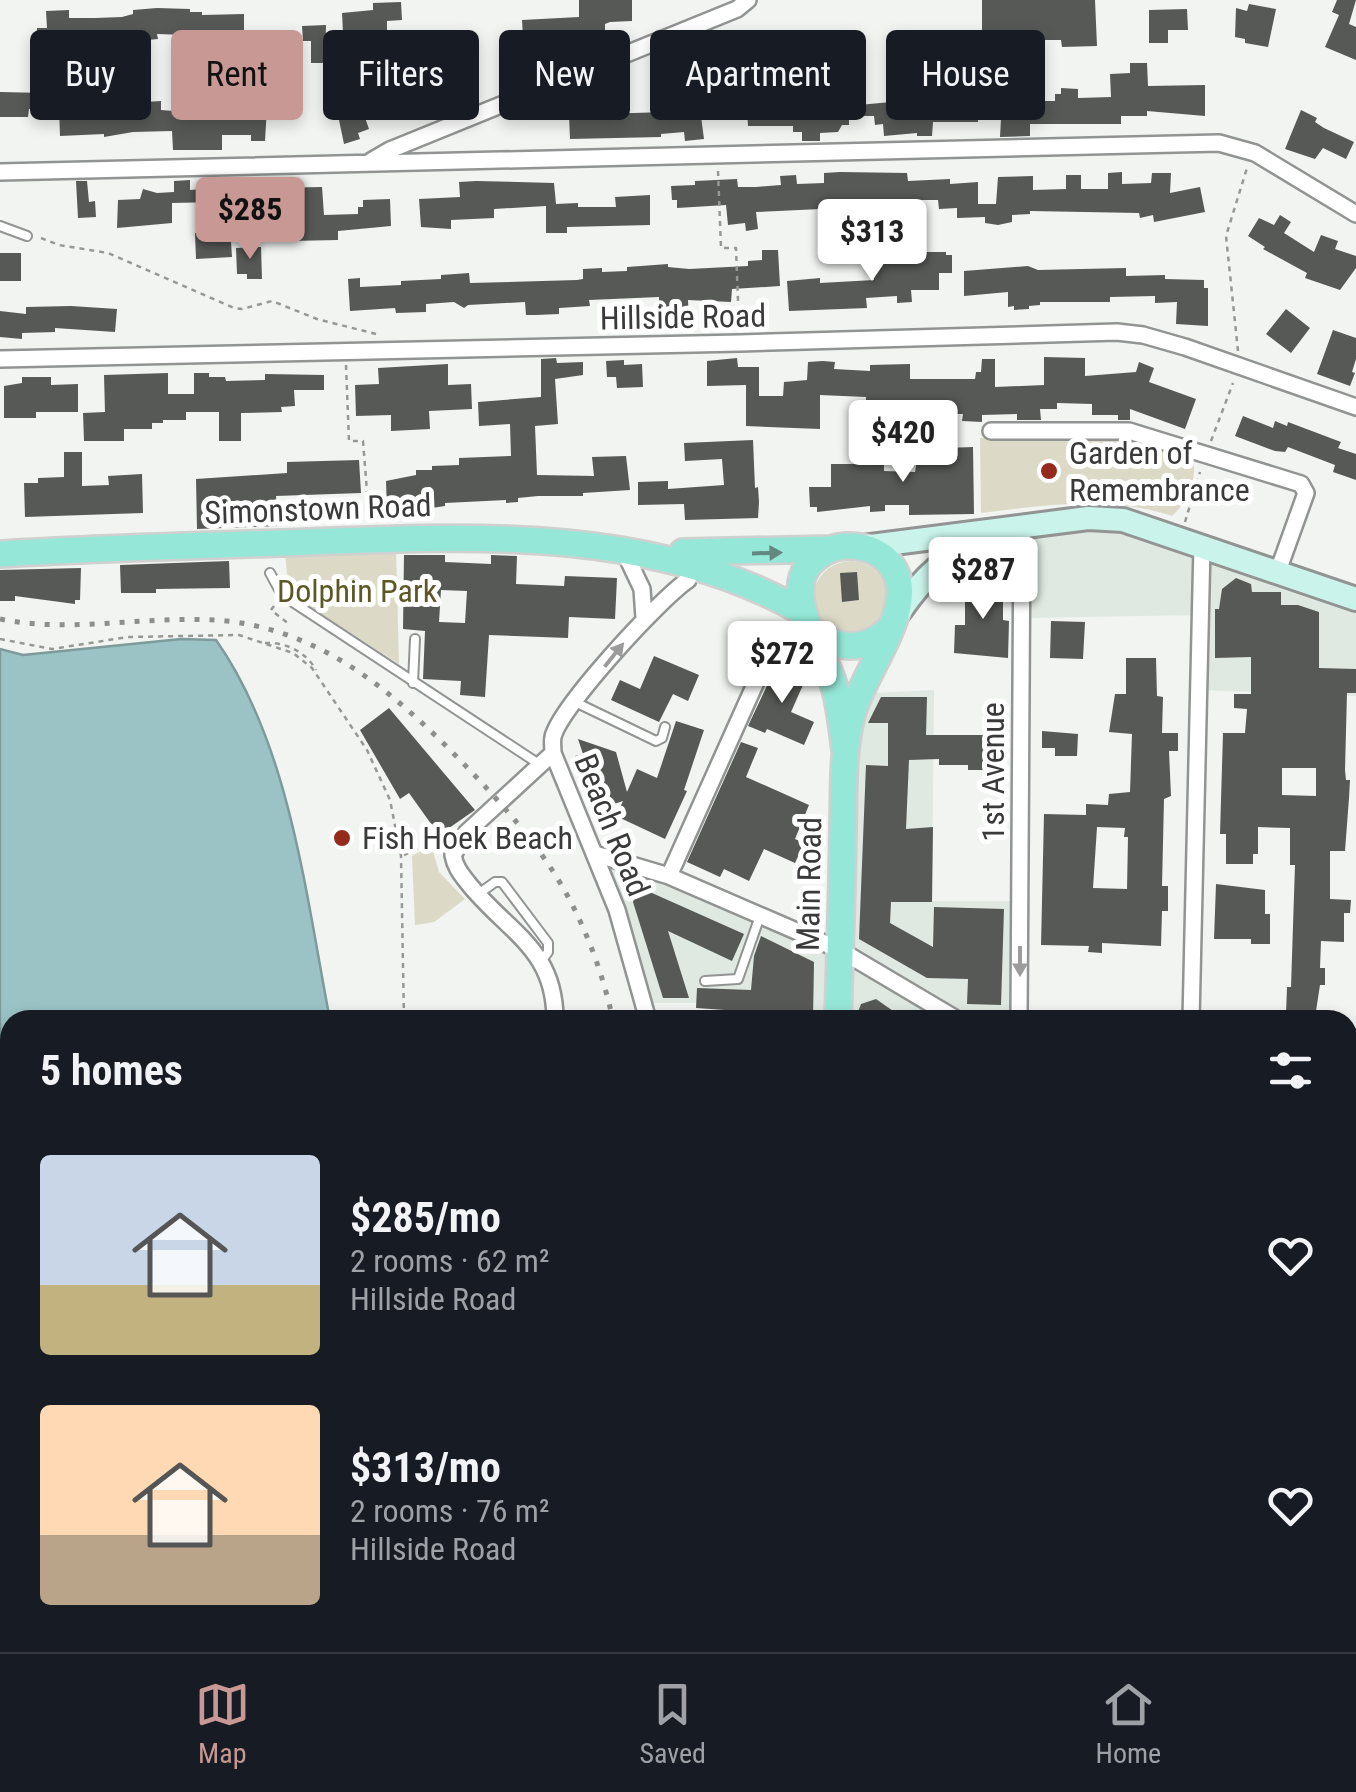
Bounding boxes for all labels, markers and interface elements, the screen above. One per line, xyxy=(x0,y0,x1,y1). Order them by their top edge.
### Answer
chip: Buy xyxy=(30,30,151,120)
chip: Rent xyxy=(171,30,303,120)
chip: Filters xyxy=(323,30,479,120)
chip: New xyxy=(499,30,630,120)
chip: Apartment xyxy=(650,30,866,120)
chip: House xyxy=(886,30,1045,120)
pin: $285 xyxy=(191,177,309,262)
text: $285 xyxy=(218,190,282,228)
pin: $313 xyxy=(813,199,931,284)
text: $313 xyxy=(840,212,904,250)
street label: Hillside Road xyxy=(600,297,766,337)
pin: $420 xyxy=(844,400,962,485)
text: $420 xyxy=(871,413,935,451)
place label: Garden of Remembrance xyxy=(1069,434,1250,509)
marker: Garden of Remembrance xyxy=(1038,460,1060,482)
street label: Simonstown Road xyxy=(204,486,432,532)
pin: $287 xyxy=(924,537,1042,622)
one-way arrow xyxy=(752,544,784,560)
text: $287 xyxy=(951,550,1015,588)
park label: Dolphin Park xyxy=(277,572,438,610)
pin: $272 xyxy=(723,621,841,706)
text: $272 xyxy=(750,634,814,672)
one-way arrow xyxy=(603,643,624,668)
street label: 1st Avenue xyxy=(974,702,1012,842)
street label: Beach Road xyxy=(566,749,658,901)
street label: Main Road xyxy=(789,817,829,951)
place label: Fish Hoek Beach xyxy=(362,819,573,857)
marker: Fish Hoek Beach xyxy=(331,827,353,849)
one-way arrow xyxy=(1011,945,1027,977)
icon: filters xyxy=(1263,1043,1318,1098)
text: 5 homes xyxy=(40,1046,183,1095)
text: $285/mo xyxy=(350,1193,501,1242)
icon: home xyxy=(120,1195,240,1315)
icon: heart xyxy=(1263,1228,1318,1283)
text: 2 rooms · 62 m² xyxy=(350,1242,549,1280)
text: Hillside Road xyxy=(350,1280,516,1318)
text: $313/mo xyxy=(350,1443,501,1492)
icon: home xyxy=(120,1445,240,1565)
icon: heart xyxy=(1263,1478,1318,1533)
text: 2 rooms · 76 m² xyxy=(350,1492,549,1530)
text: Hillside Road xyxy=(350,1530,516,1568)
tab: Map xyxy=(195,1677,250,1770)
tab: Saved xyxy=(639,1677,706,1770)
tab: Home xyxy=(1096,1677,1161,1770)

